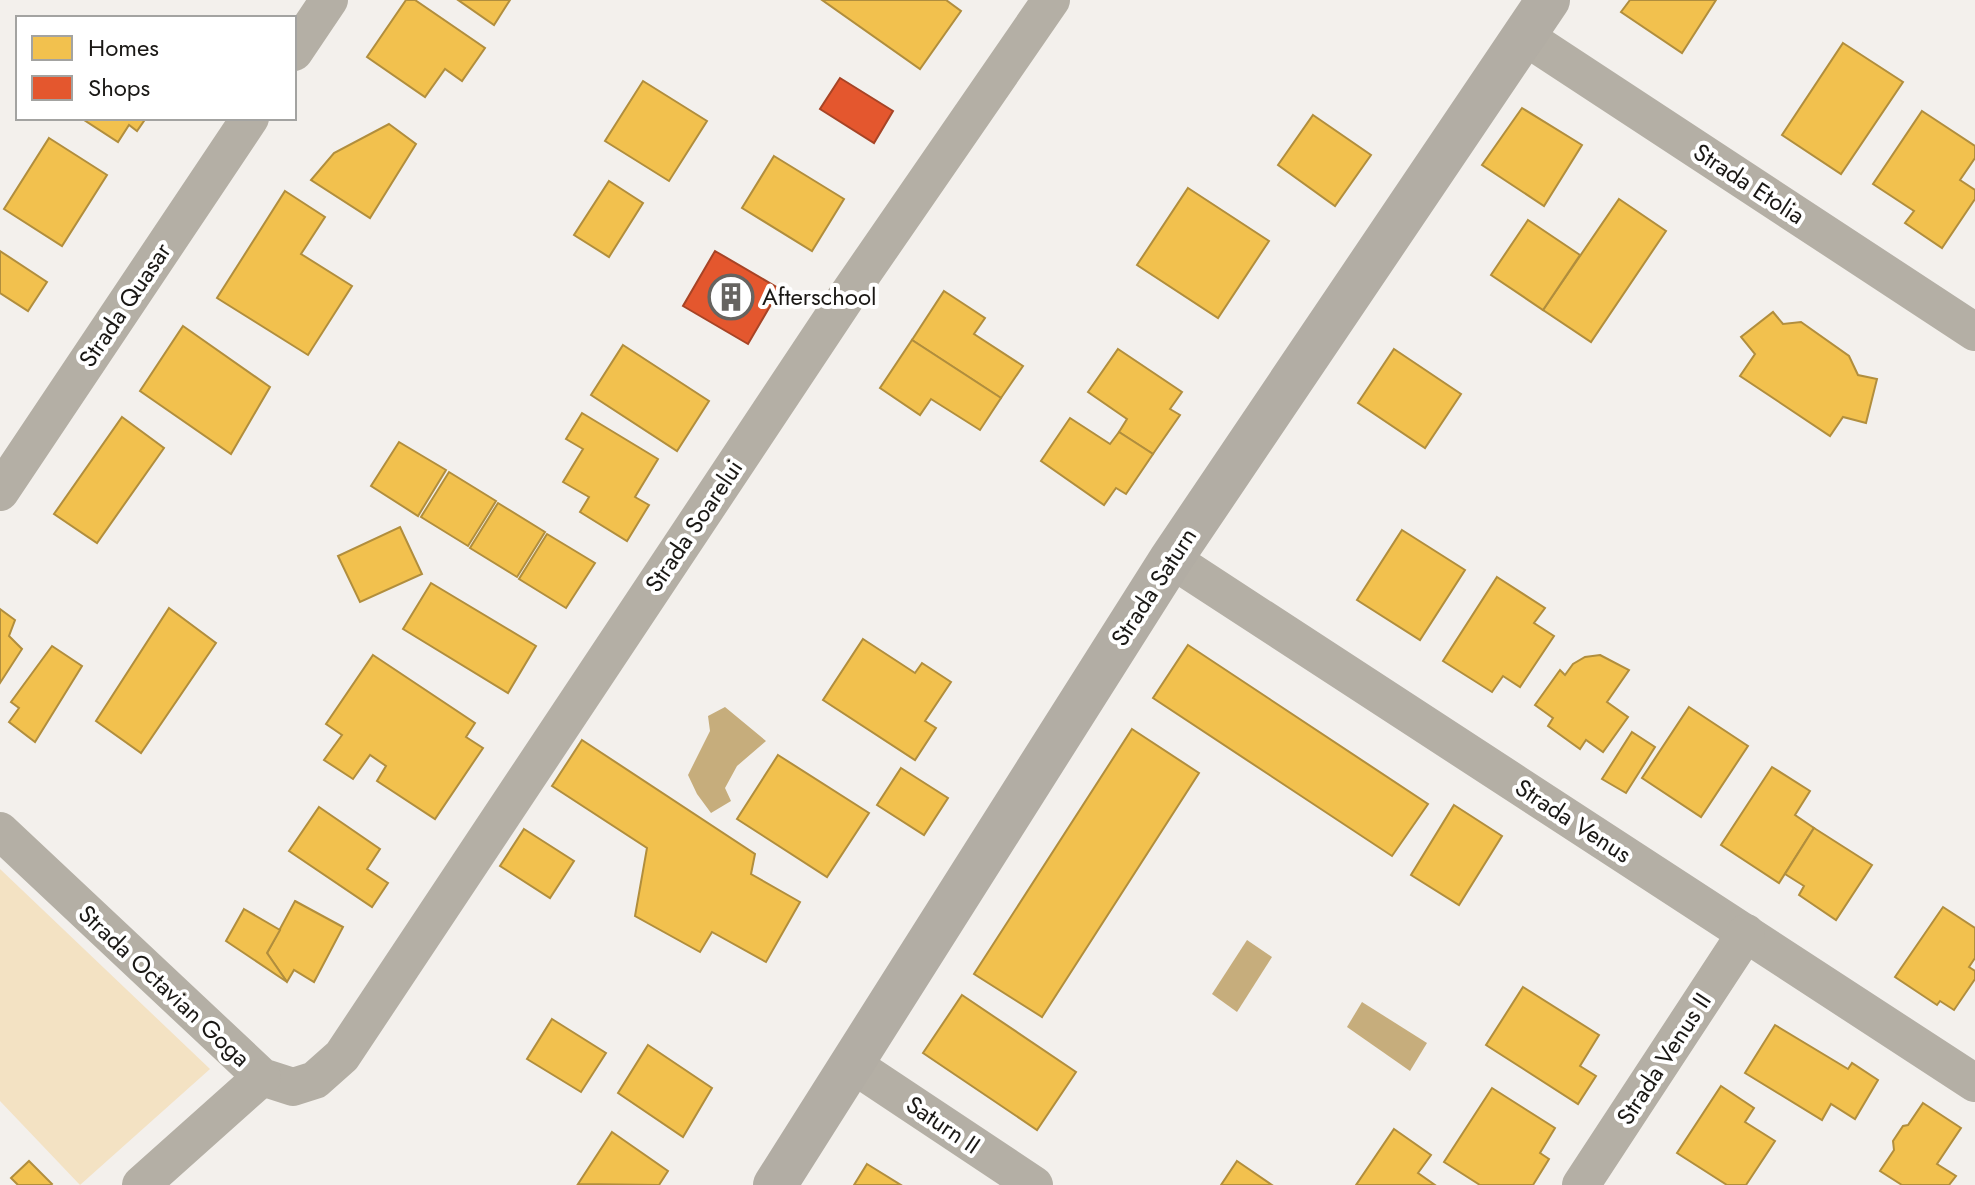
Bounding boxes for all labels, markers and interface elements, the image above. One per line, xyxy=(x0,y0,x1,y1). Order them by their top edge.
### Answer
legend xyxy=(16,16,296,120)
text: Homes xyxy=(88,30,159,65)
text: Shops xyxy=(88,70,150,105)
street label: Strada Etolia xyxy=(1687,134,1812,233)
street label: Strada Quasar xyxy=(70,235,180,374)
building icon: Afterschool xyxy=(707,273,755,321)
place label: Afterschool xyxy=(762,279,877,314)
street label: Strada Soarelui xyxy=(636,452,751,599)
street label: Strada Saturn xyxy=(1102,521,1205,653)
street label: Strada Venus xyxy=(1508,770,1638,871)
street label: Strada Octavian Goga xyxy=(71,897,258,1075)
street label: Strada Venus II xyxy=(1608,986,1719,1132)
street label: Saturn II xyxy=(899,1087,987,1162)

